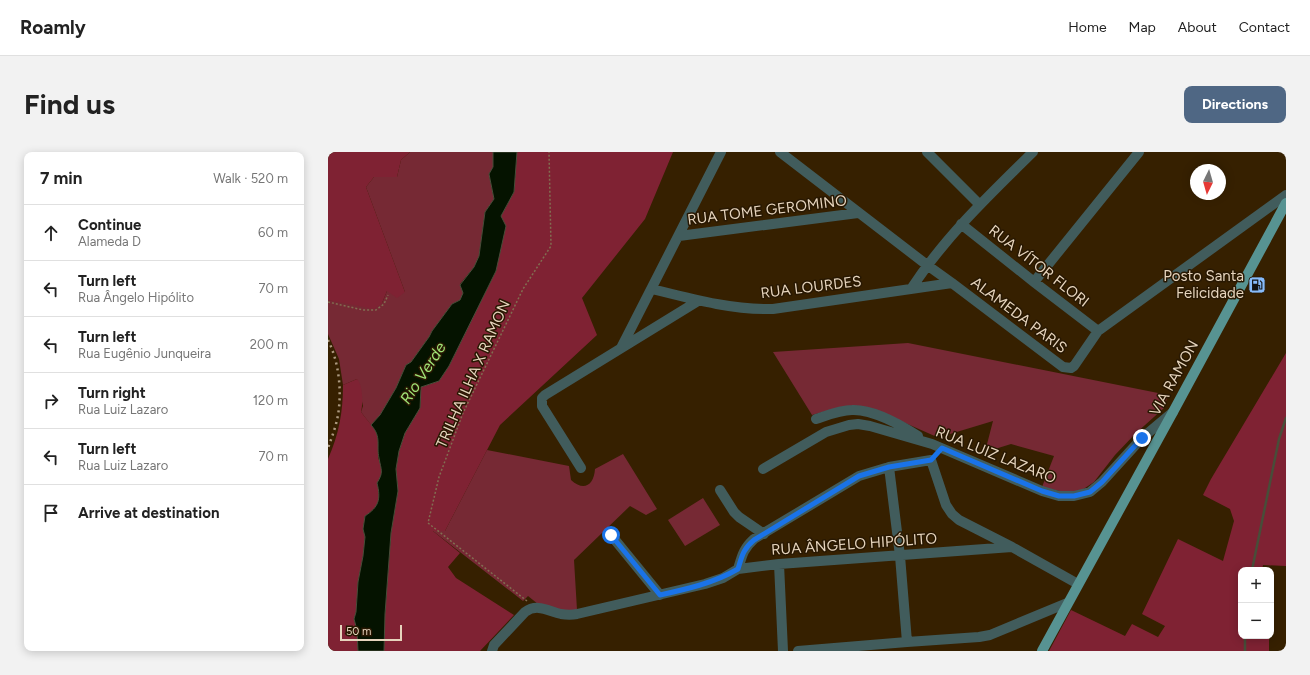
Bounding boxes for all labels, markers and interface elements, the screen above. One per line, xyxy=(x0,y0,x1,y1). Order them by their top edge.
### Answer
text: Roamly xyxy=(20,16,86,39)
text: Home xyxy=(1068,19,1107,36)
text: Map xyxy=(1129,19,1156,36)
text: About xyxy=(1178,19,1217,36)
text: Contact xyxy=(1239,19,1290,36)
button: Directions xyxy=(1184,86,1286,123)
text: Find us xyxy=(24,87,115,121)
north arrow xyxy=(1190,164,1226,200)
text: 7 min xyxy=(40,168,82,188)
text: Walk · 520 m xyxy=(213,171,288,186)
street label: RUA TOME GEROMINO xyxy=(686,191,848,229)
text: Continue xyxy=(78,216,141,234)
street label: RUA VÍTOR FLORI xyxy=(985,221,1093,311)
icon: ahead xyxy=(40,222,62,244)
text: 60 m xyxy=(258,225,288,240)
text: Alameda D xyxy=(78,234,141,249)
place label: Posto Santa Felicidade xyxy=(1163,267,1244,302)
text: Turn left xyxy=(78,272,136,290)
street label: RUA LOURDES xyxy=(760,272,862,302)
street label: ALAMEDA PARIS xyxy=(968,273,1070,357)
fuel station icon: Posto Santa Felicidade xyxy=(1247,275,1267,295)
icon: left xyxy=(40,278,62,300)
text: 70 m xyxy=(258,281,288,296)
text: Rua Ângelo Hipólito xyxy=(78,290,194,305)
street label: TRILHA ILHA X RAMON xyxy=(432,297,514,451)
text: Turn left xyxy=(78,328,136,346)
icon: left xyxy=(40,334,62,356)
text: 200 m xyxy=(250,337,288,352)
street label: VIA RAMON xyxy=(1146,337,1202,419)
water label: Rio Verde xyxy=(396,338,450,407)
text: Rua Eugênio Junqueira xyxy=(78,346,211,361)
text: Turn right xyxy=(78,384,146,402)
icon: right xyxy=(40,390,62,412)
text: 120 m xyxy=(253,393,288,408)
text: Rua Luiz Lazaro xyxy=(78,402,168,417)
street label: RUA LUIZ LAZARO xyxy=(933,423,1059,487)
route end xyxy=(1133,429,1151,447)
text: Turn left xyxy=(78,440,136,458)
icon: left xyxy=(40,446,62,468)
text: 70 m xyxy=(258,449,288,464)
text: Rua Luiz Lazaro xyxy=(78,458,168,473)
icon: arrive xyxy=(40,502,62,524)
text: Arrive at destination xyxy=(78,504,219,522)
route start xyxy=(602,526,620,544)
street label: RUA ÂNGELO HIPÓLITO xyxy=(770,529,938,559)
map controls xyxy=(1238,567,1274,639)
button: + xyxy=(1238,567,1274,603)
button: − xyxy=(1238,603,1274,639)
scale bar xyxy=(340,623,402,642)
text: 50 m xyxy=(346,625,371,638)

